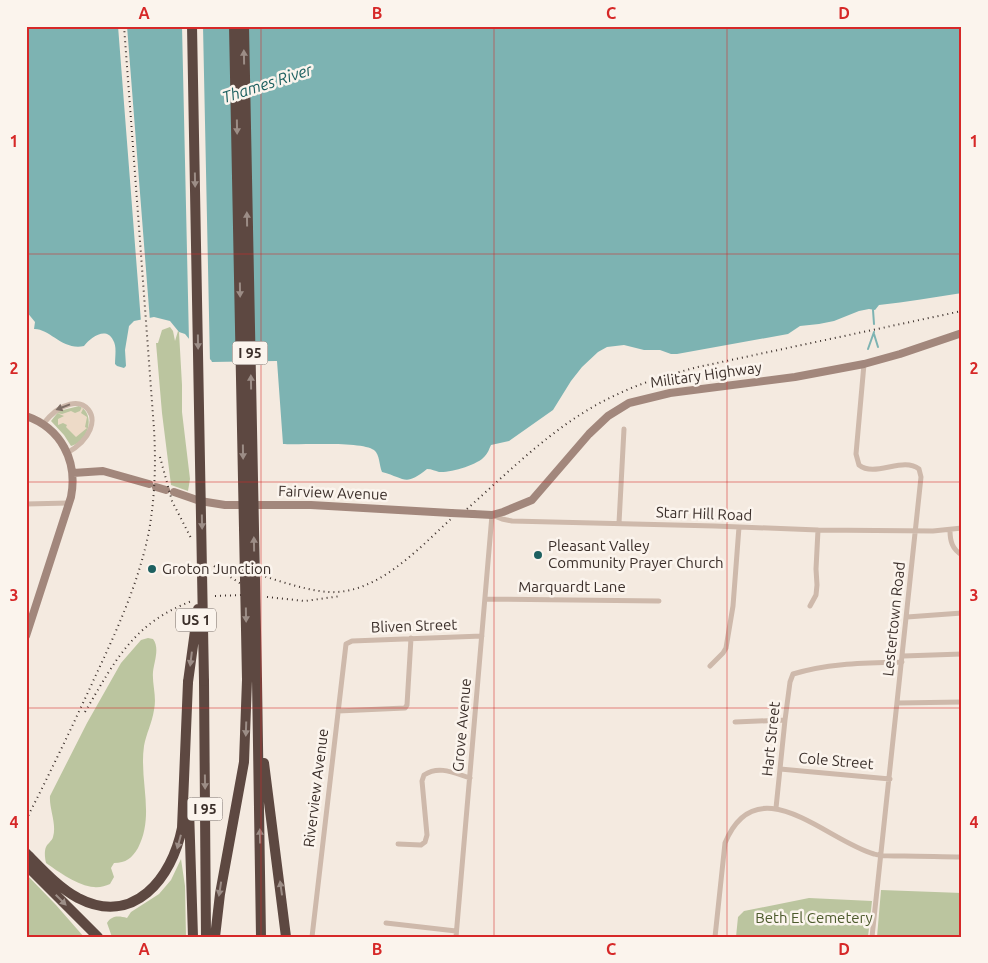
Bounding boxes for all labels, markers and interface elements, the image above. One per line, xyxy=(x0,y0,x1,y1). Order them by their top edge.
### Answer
text: A xyxy=(138,4,150,22)
text: B xyxy=(372,4,382,22)
text: C xyxy=(606,4,616,22)
text: D xyxy=(838,4,850,22)
one-way arrow xyxy=(240,48,248,64)
water label: Thames River xyxy=(220,60,315,106)
one-way arrow xyxy=(233,120,241,136)
text: 1 xyxy=(9,132,19,150)
text: 1 xyxy=(969,132,979,150)
one-way arrow xyxy=(191,172,199,188)
one-way arrow xyxy=(243,211,251,227)
one-way arrow xyxy=(236,282,244,298)
one-way arrow xyxy=(194,335,202,351)
road number: I 95 xyxy=(232,342,268,364)
street label: Military Highway xyxy=(649,358,763,391)
text: 2 xyxy=(9,359,19,377)
text: 2 xyxy=(969,359,979,377)
one-way arrow xyxy=(247,373,255,389)
one-way arrow xyxy=(56,404,70,412)
one-way arrow xyxy=(240,445,248,461)
street label: Fairview Avenue xyxy=(278,482,388,503)
street label: Starr Hill Road xyxy=(656,503,752,524)
one-way arrow xyxy=(198,515,206,531)
one-way arrow xyxy=(250,536,258,552)
place label: Pleasant Valley Community Prayer Church xyxy=(548,537,724,571)
marker: Pleasant Valley Community Prayer Church xyxy=(532,549,544,561)
place label: Groton Junction xyxy=(162,560,271,577)
street label: Lestertown Road xyxy=(879,561,908,677)
marker: Groton Junction xyxy=(146,563,158,575)
street label: Marquardt Lane xyxy=(518,578,626,595)
text: 3 xyxy=(9,586,19,604)
text: 3 xyxy=(969,586,979,604)
one-way arrow xyxy=(242,607,250,623)
road number: US 1 xyxy=(176,608,216,632)
street label: Bliven Street xyxy=(370,615,458,636)
one-way arrow xyxy=(187,652,195,668)
street label: Grove Avenue xyxy=(449,677,474,772)
street label: Hart Street xyxy=(758,701,783,777)
one-way arrow xyxy=(242,721,250,737)
street label: Riverview Avenue xyxy=(300,728,331,848)
street label: Cole Street xyxy=(798,749,874,772)
one-way arrow xyxy=(201,775,209,791)
road number: I 95 xyxy=(188,798,222,821)
text: 4 xyxy=(9,813,19,831)
text: 4 xyxy=(969,813,979,831)
one-way arrow xyxy=(256,827,264,843)
one-way arrow xyxy=(174,834,182,849)
one-way arrow xyxy=(276,880,284,896)
one-way arrow xyxy=(216,882,224,898)
one-way arrow xyxy=(55,893,67,905)
park label: Beth El Cemetery xyxy=(755,909,873,926)
text: A xyxy=(138,940,150,958)
text: B xyxy=(372,940,382,958)
text: C xyxy=(606,940,616,958)
text: D xyxy=(838,940,850,958)

